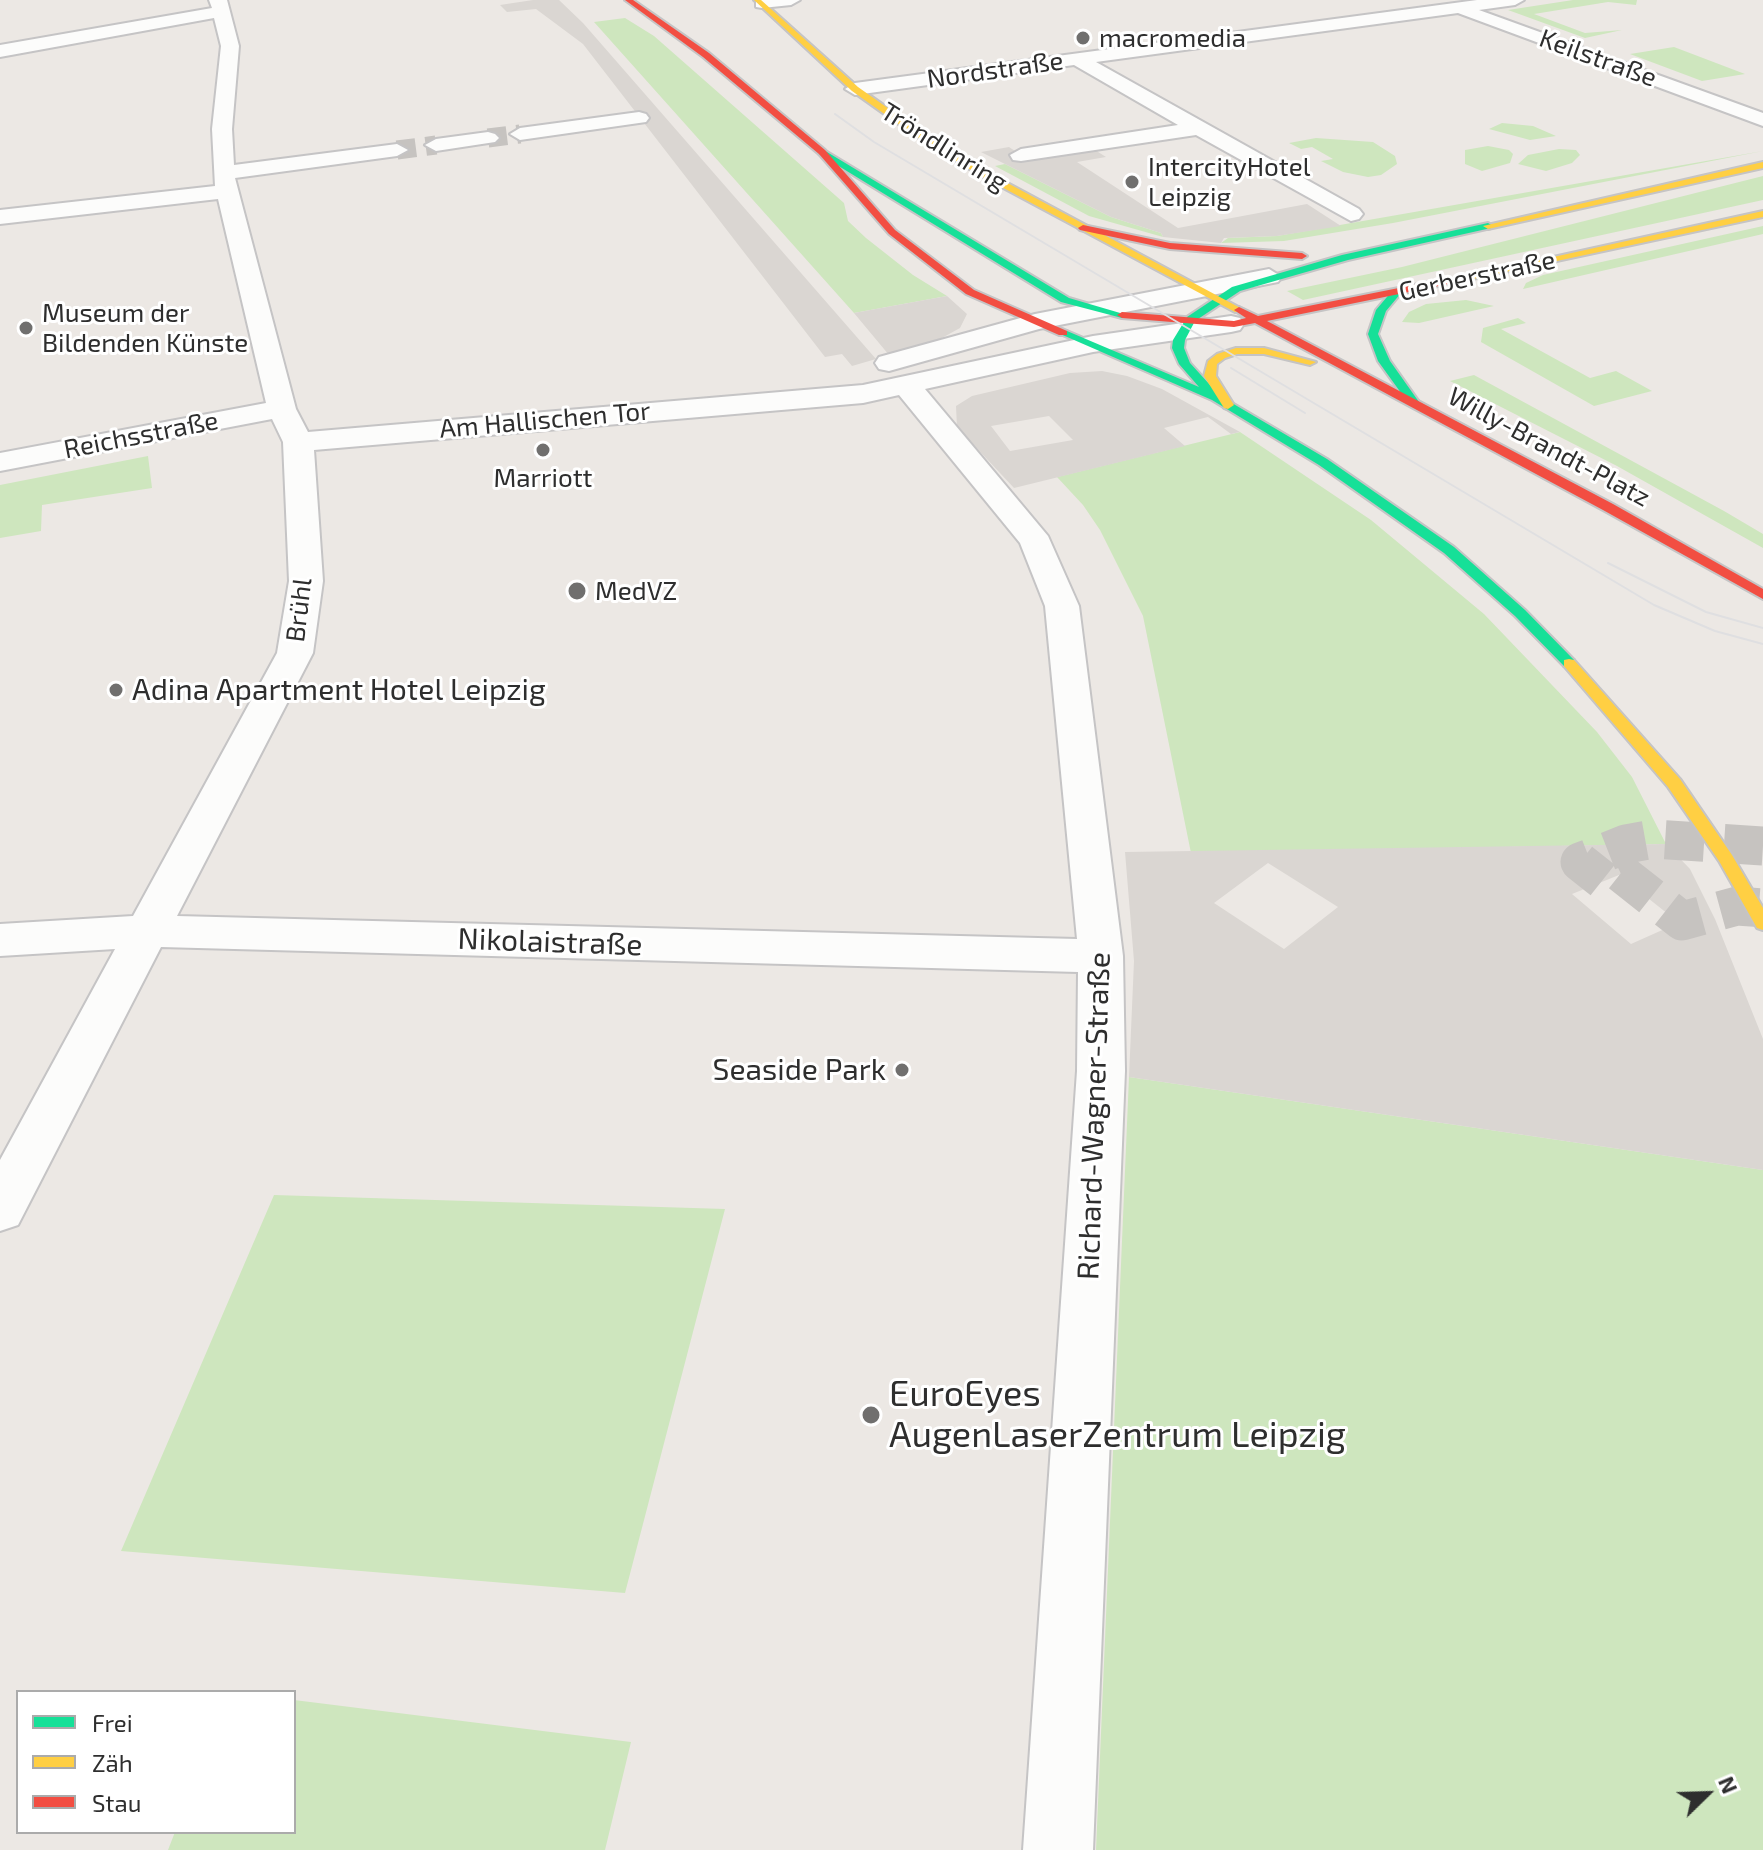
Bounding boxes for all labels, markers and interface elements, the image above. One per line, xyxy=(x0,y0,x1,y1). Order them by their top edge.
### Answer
place label: macromedia xyxy=(1099,22,1246,54)
street label: Keilstraße xyxy=(1535,22,1661,94)
marker: macromedia xyxy=(1074,29,1092,47)
street label: Nordstraße xyxy=(925,45,1065,95)
street label: Tröndlinring xyxy=(875,96,1013,198)
place label: IntercityHotel Leipzig xyxy=(1148,151,1310,212)
marker: IntercityHotel Leipzig xyxy=(1123,173,1141,191)
street label: Gerberstraße xyxy=(1396,244,1558,308)
place label: Museum der Bildenden Künste xyxy=(42,297,248,358)
marker: Museum der Bildenden Künste xyxy=(17,319,35,337)
street label: Willy-Brandt-Platz xyxy=(1443,381,1655,513)
street label: Am Hallischen Tor xyxy=(438,395,652,445)
street label: Reichsstraße xyxy=(61,405,221,465)
marker: Marriott xyxy=(534,441,552,459)
place label: Marriott xyxy=(494,462,592,494)
place label: MedVZ xyxy=(595,575,677,607)
street label: Brühl xyxy=(280,576,318,644)
marker: MedVZ xyxy=(566,580,588,602)
place label: Adina Apartment Hotel Leipzig xyxy=(132,672,546,708)
marker: Adina Apartment Hotel Leipzig xyxy=(107,681,125,699)
street label: Nikolaistraße xyxy=(457,921,643,963)
street label: Richard-Wagner-Straße xyxy=(1070,951,1118,1281)
place label: Seaside Park xyxy=(713,1052,886,1088)
marker: Seaside Park xyxy=(893,1061,911,1079)
place label: EuroEyes AugenLaserZentrum Leipzig xyxy=(889,1372,1346,1457)
marker: EuroEyes AugenLaserZentrum Leipzig xyxy=(860,1404,882,1426)
legend xyxy=(16,1690,296,1834)
text: Frei xyxy=(92,1708,133,1737)
text: Zäh xyxy=(92,1748,133,1777)
north arrow xyxy=(1667,1754,1747,1834)
text: N xyxy=(1714,1772,1744,1797)
text: Stau xyxy=(92,1788,141,1817)

